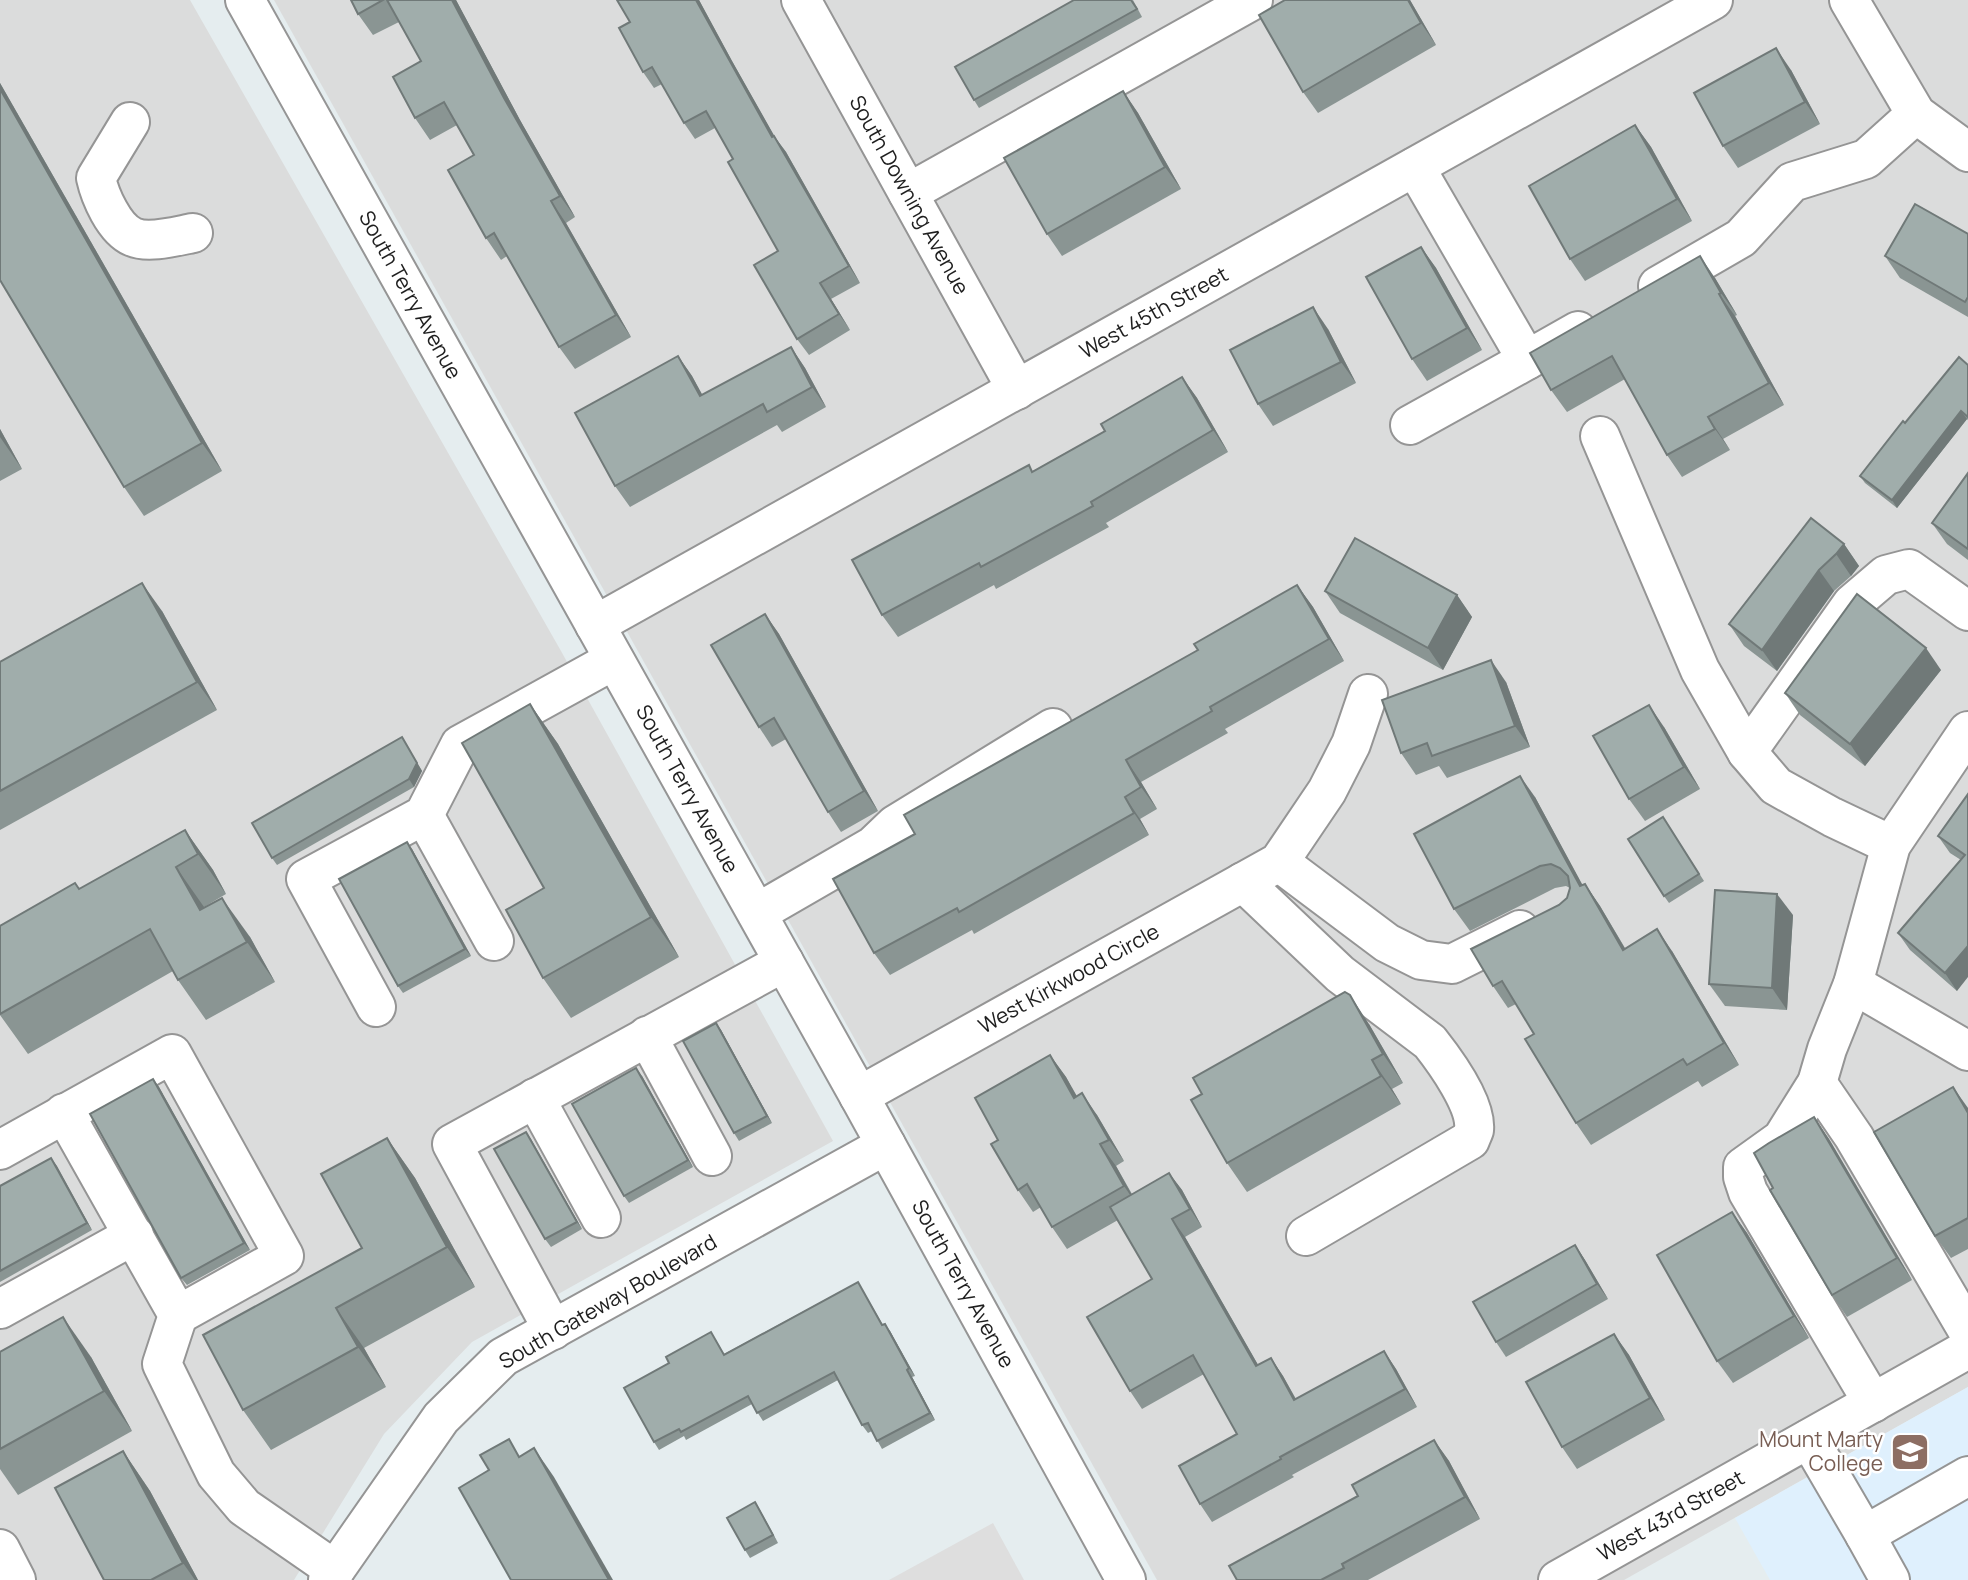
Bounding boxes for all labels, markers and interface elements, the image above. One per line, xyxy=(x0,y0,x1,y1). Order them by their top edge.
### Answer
street label: South Downing Avenue xyxy=(843,90,976,299)
street label: South Terry Avenue xyxy=(353,205,469,384)
street label: West 45th Street xyxy=(1074,260,1233,365)
street label: South Terry Avenue xyxy=(630,699,746,878)
street label: West Kirkwood Circle xyxy=(973,917,1164,1039)
street label: South Terry Avenue xyxy=(906,1194,1022,1373)
street label: South Gateway Boulevard xyxy=(494,1227,721,1375)
place label: Mount Marty College xyxy=(1759,1425,1883,1477)
school or university icon: Mount Marty College xyxy=(1889,1431,1931,1473)
street label: West 43rd Street xyxy=(1592,1463,1749,1567)

